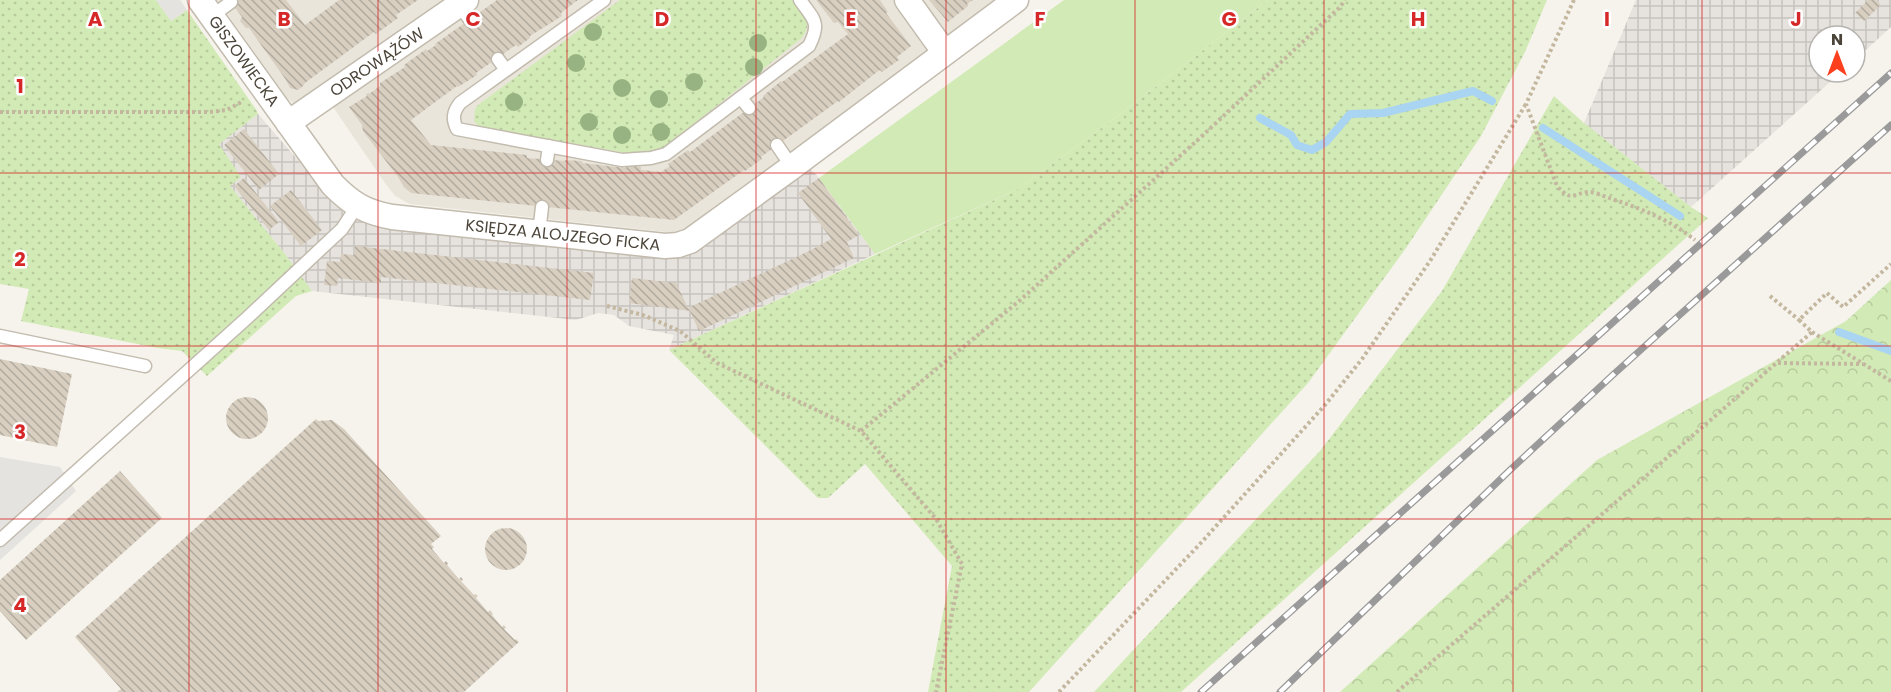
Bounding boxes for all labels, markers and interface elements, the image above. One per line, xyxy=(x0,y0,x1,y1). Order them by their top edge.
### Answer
text: A xyxy=(88,5,103,33)
text: B xyxy=(277,5,291,33)
text: C xyxy=(465,5,481,33)
text: D xyxy=(655,5,669,33)
text: E xyxy=(846,5,856,33)
text: F xyxy=(1035,5,1046,33)
text: G xyxy=(1221,5,1237,33)
text: H xyxy=(1411,5,1425,33)
text: I xyxy=(1604,5,1610,33)
text: J xyxy=(1790,5,1802,33)
street label: GISZOWIECKA xyxy=(203,11,285,111)
street label: ODROWĄŻÓW xyxy=(325,22,429,102)
north arrow xyxy=(1807,24,1867,84)
text: N xyxy=(1831,28,1843,51)
text: 1 xyxy=(16,72,24,100)
street label: KSIĘDZA ALOJZEGO FICKA xyxy=(464,213,662,257)
text: 2 xyxy=(14,245,26,273)
text: 3 xyxy=(14,418,26,446)
text: 4 xyxy=(13,591,27,619)

